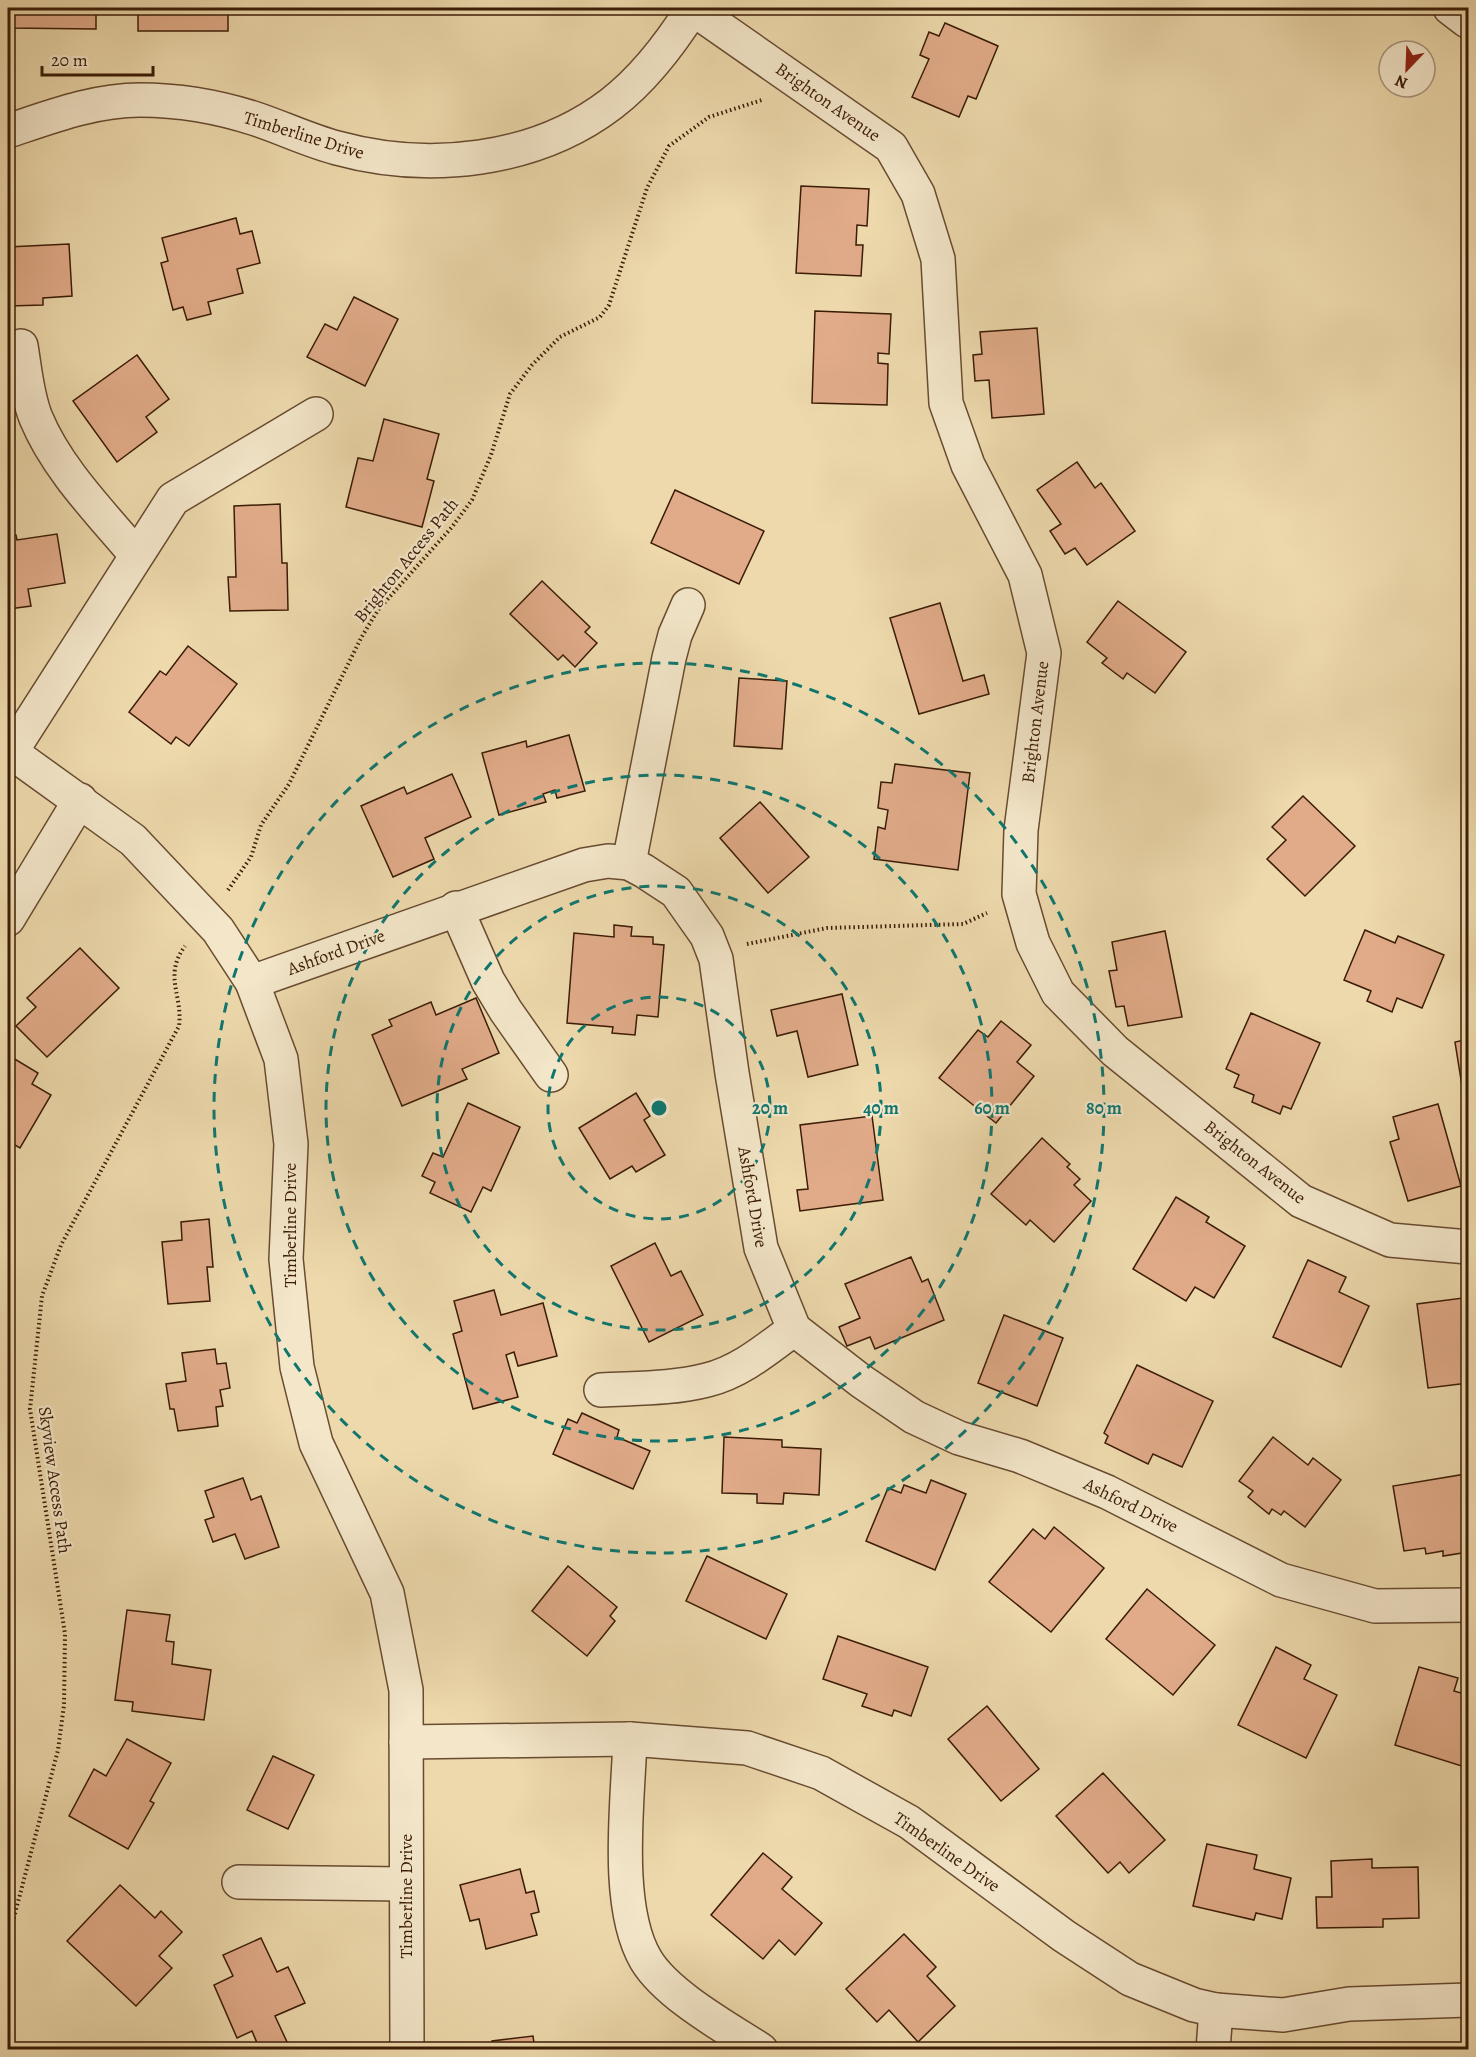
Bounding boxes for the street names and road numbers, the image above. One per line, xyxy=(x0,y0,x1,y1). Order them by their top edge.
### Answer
street label: Brighton Avenue xyxy=(771,57,885,147)
street label: Timberline Drive xyxy=(241,105,367,165)
street label: Brighton Access Path xyxy=(348,492,464,627)
street label: Brighton Avenue xyxy=(1016,659,1054,785)
street label: Ashford Drive xyxy=(283,923,388,981)
street label: Brighton Avenue xyxy=(1199,1115,1311,1209)
street label: Ashford Drive xyxy=(732,1144,774,1249)
street label: Timberline Drive xyxy=(278,1163,302,1287)
street label: Skyview Access Path xyxy=(33,1405,77,1555)
street label: Ashford Drive xyxy=(1079,1471,1182,1538)
street label: Timberline Drive xyxy=(889,1806,1005,1898)
street label: Timberline Drive xyxy=(394,1834,418,1958)

